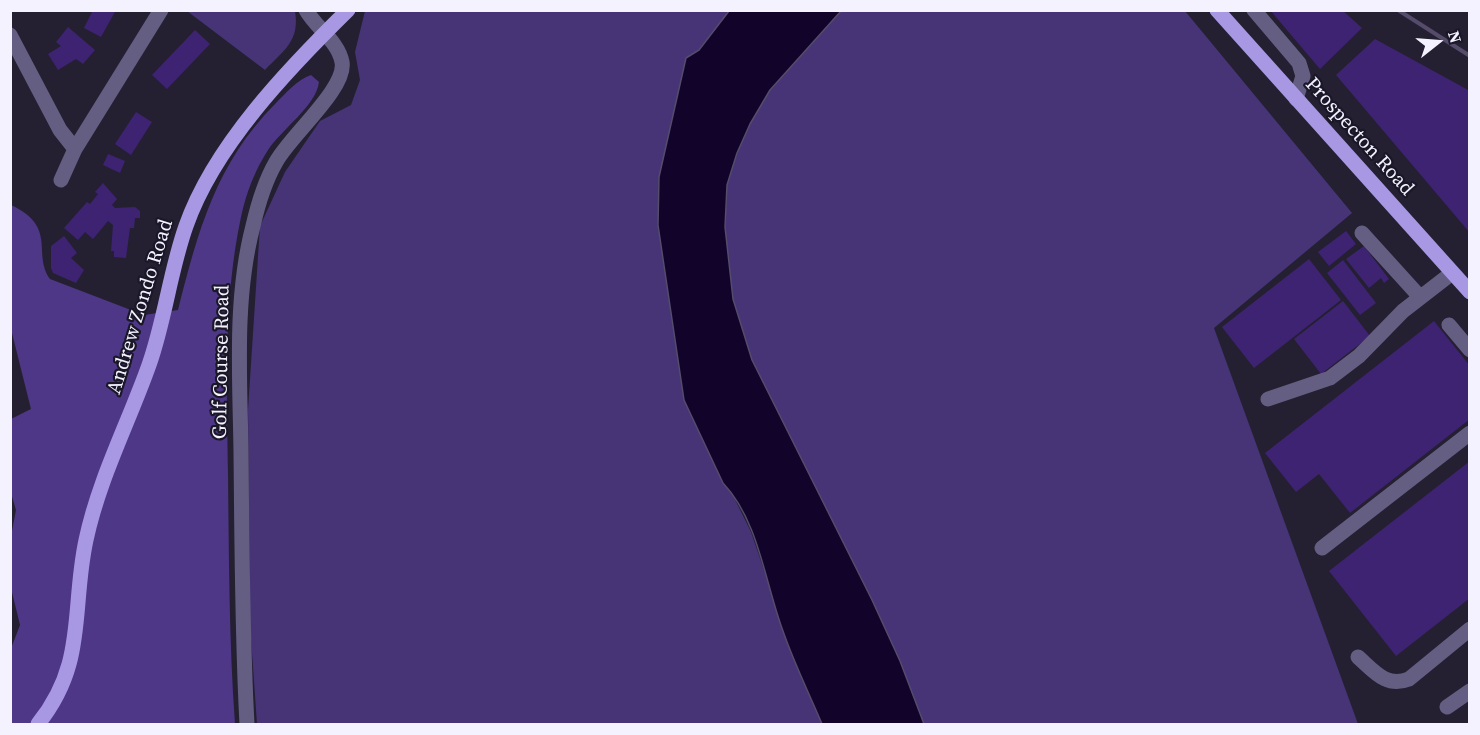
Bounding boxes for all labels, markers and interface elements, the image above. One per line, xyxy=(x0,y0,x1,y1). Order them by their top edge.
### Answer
north arrow xyxy=(1408,12,1468,72)
text: N xyxy=(1443,28,1467,46)
street label: Prospecton Road xyxy=(1300,73,1418,201)
street label: Andrew Zondo Road xyxy=(103,217,179,397)
street label: Golf Course Road xyxy=(209,285,235,439)

